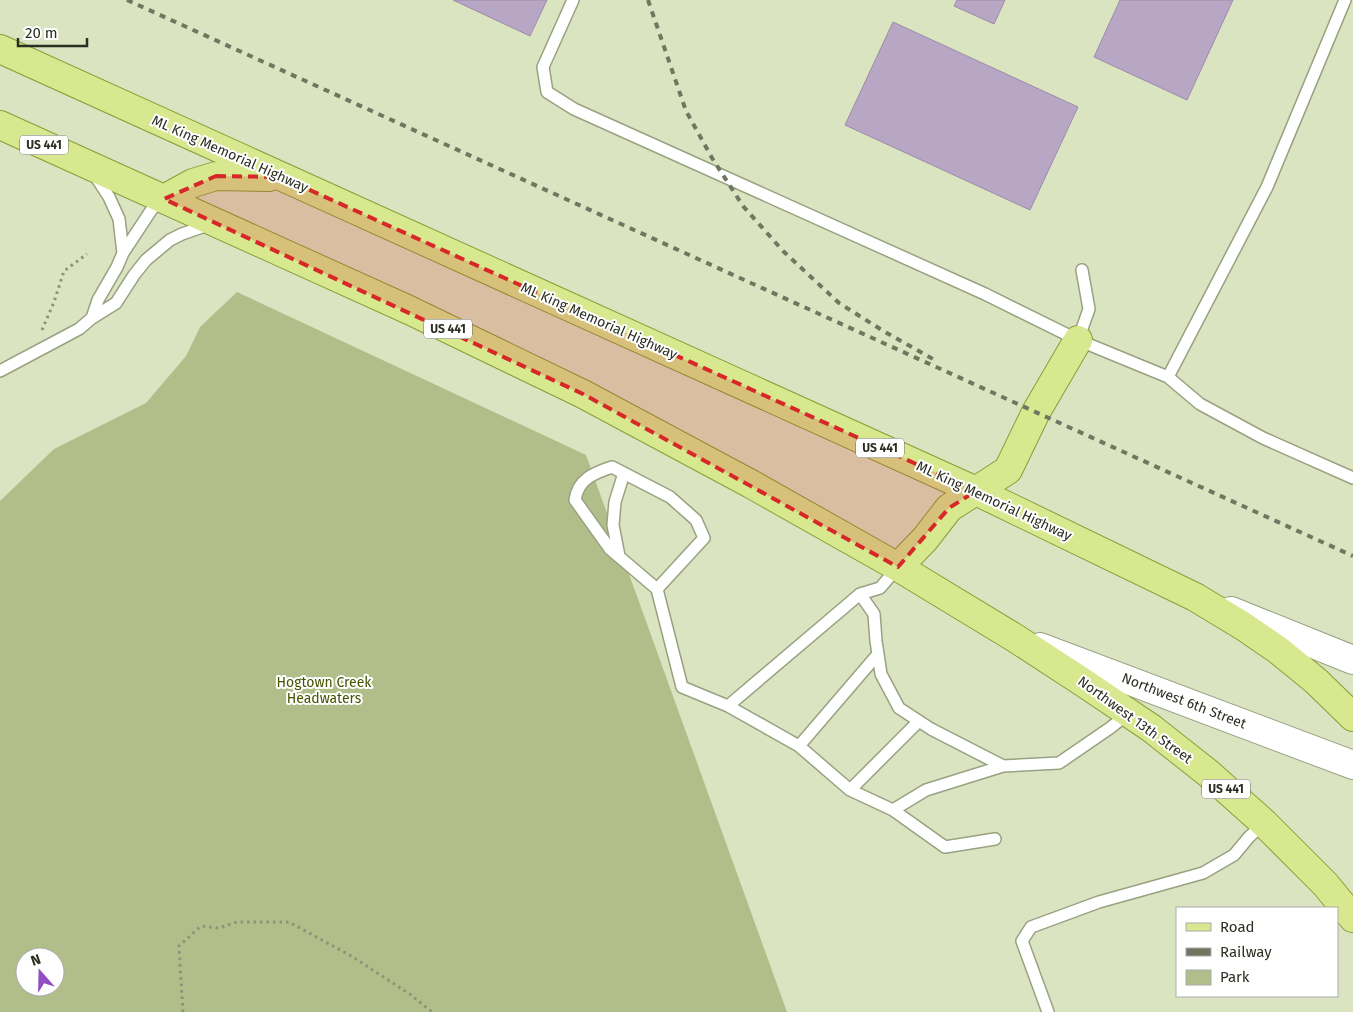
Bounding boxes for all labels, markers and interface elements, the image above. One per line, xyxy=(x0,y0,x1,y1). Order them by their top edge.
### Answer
scale bar xyxy=(18,15,86,47)
text: 20 m xyxy=(25,24,58,42)
street label: ML King Memorial Highway xyxy=(149,112,311,196)
road number: US 441 xyxy=(20,136,68,154)
street label: ML King Memorial Highway xyxy=(518,279,680,363)
road number: US 441 xyxy=(424,320,472,338)
road number: US 441 xyxy=(856,438,904,458)
street label: ML King Memorial Highway xyxy=(914,457,1074,545)
street label: Northwest 6th Street xyxy=(1119,669,1249,733)
street label: Northwest 13th Street xyxy=(1074,673,1196,768)
park label: Hogtown Creek Headwaters xyxy=(277,674,372,707)
road number: US 441 xyxy=(1202,780,1250,799)
legend xyxy=(1176,907,1338,997)
text: Road xyxy=(1220,918,1255,936)
text: Railway xyxy=(1220,943,1272,961)
north arrow xyxy=(15,947,65,997)
text: N xyxy=(28,951,43,970)
text: Park xyxy=(1220,968,1250,986)

